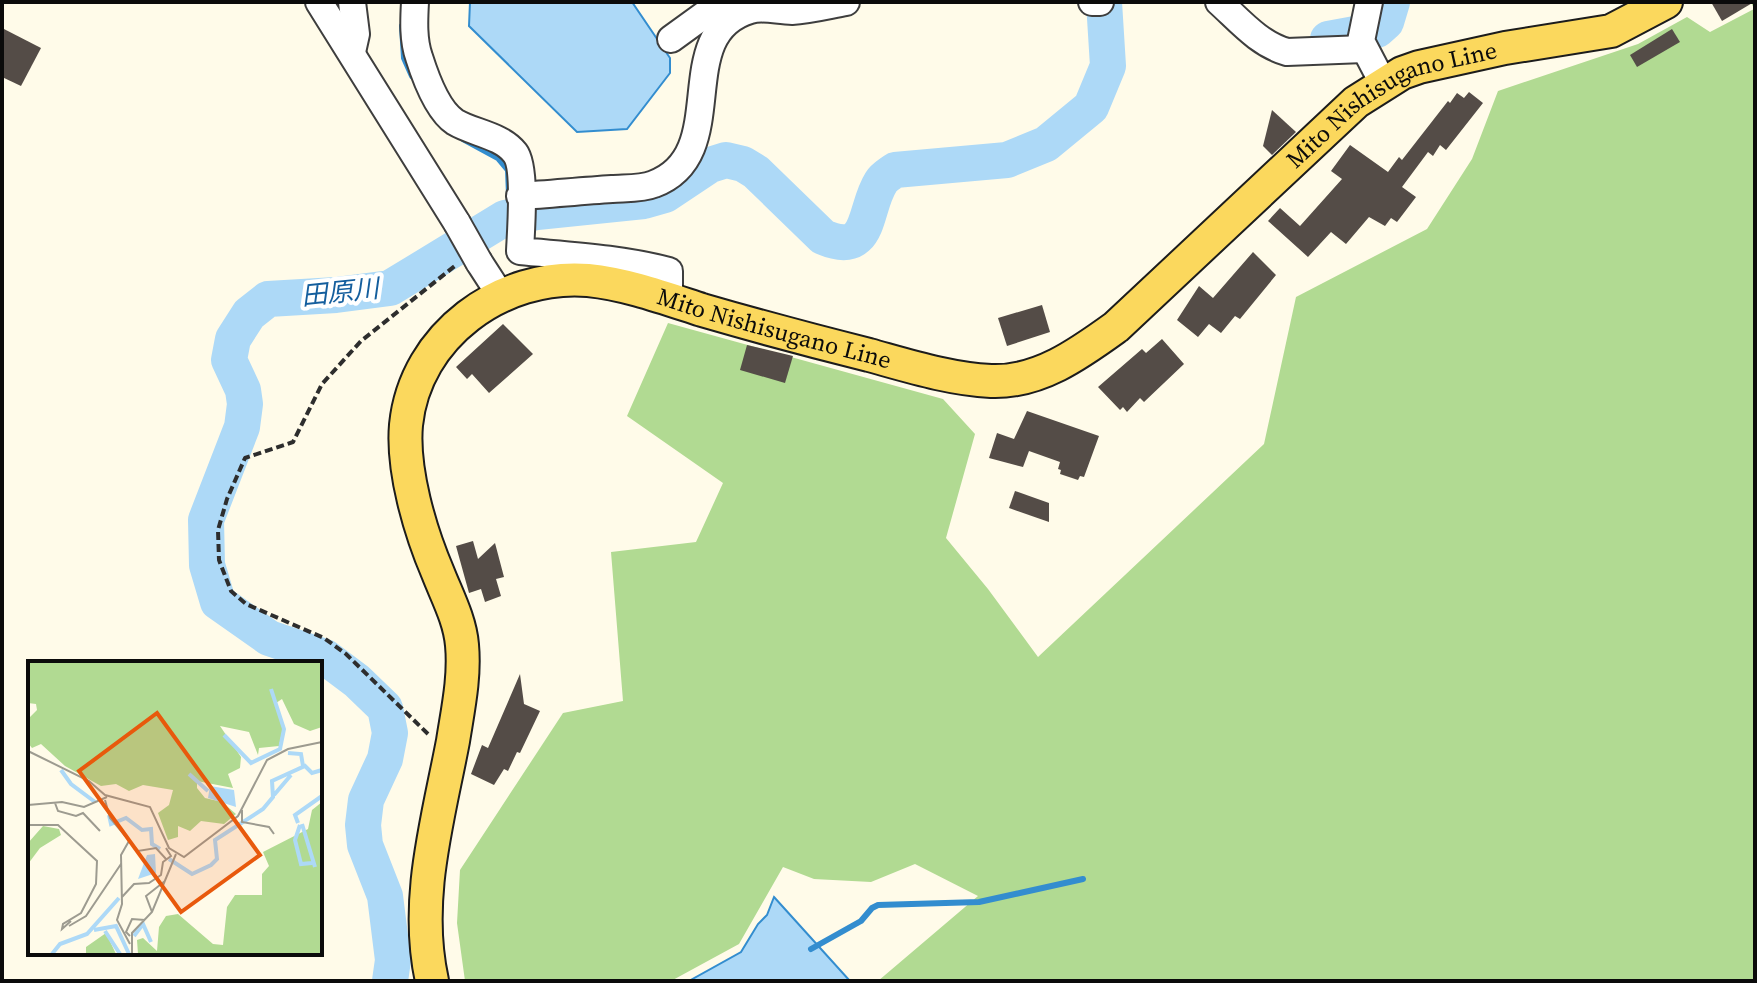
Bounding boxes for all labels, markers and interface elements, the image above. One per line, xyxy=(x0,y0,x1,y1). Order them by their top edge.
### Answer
street label: Mito Nishisugano Line xyxy=(1279,33,1500,175)
water label: 田原川 xyxy=(299,270,384,314)
street label: Mito Nishisugano Line xyxy=(653,279,895,376)
inset map xyxy=(28,661,322,955)

